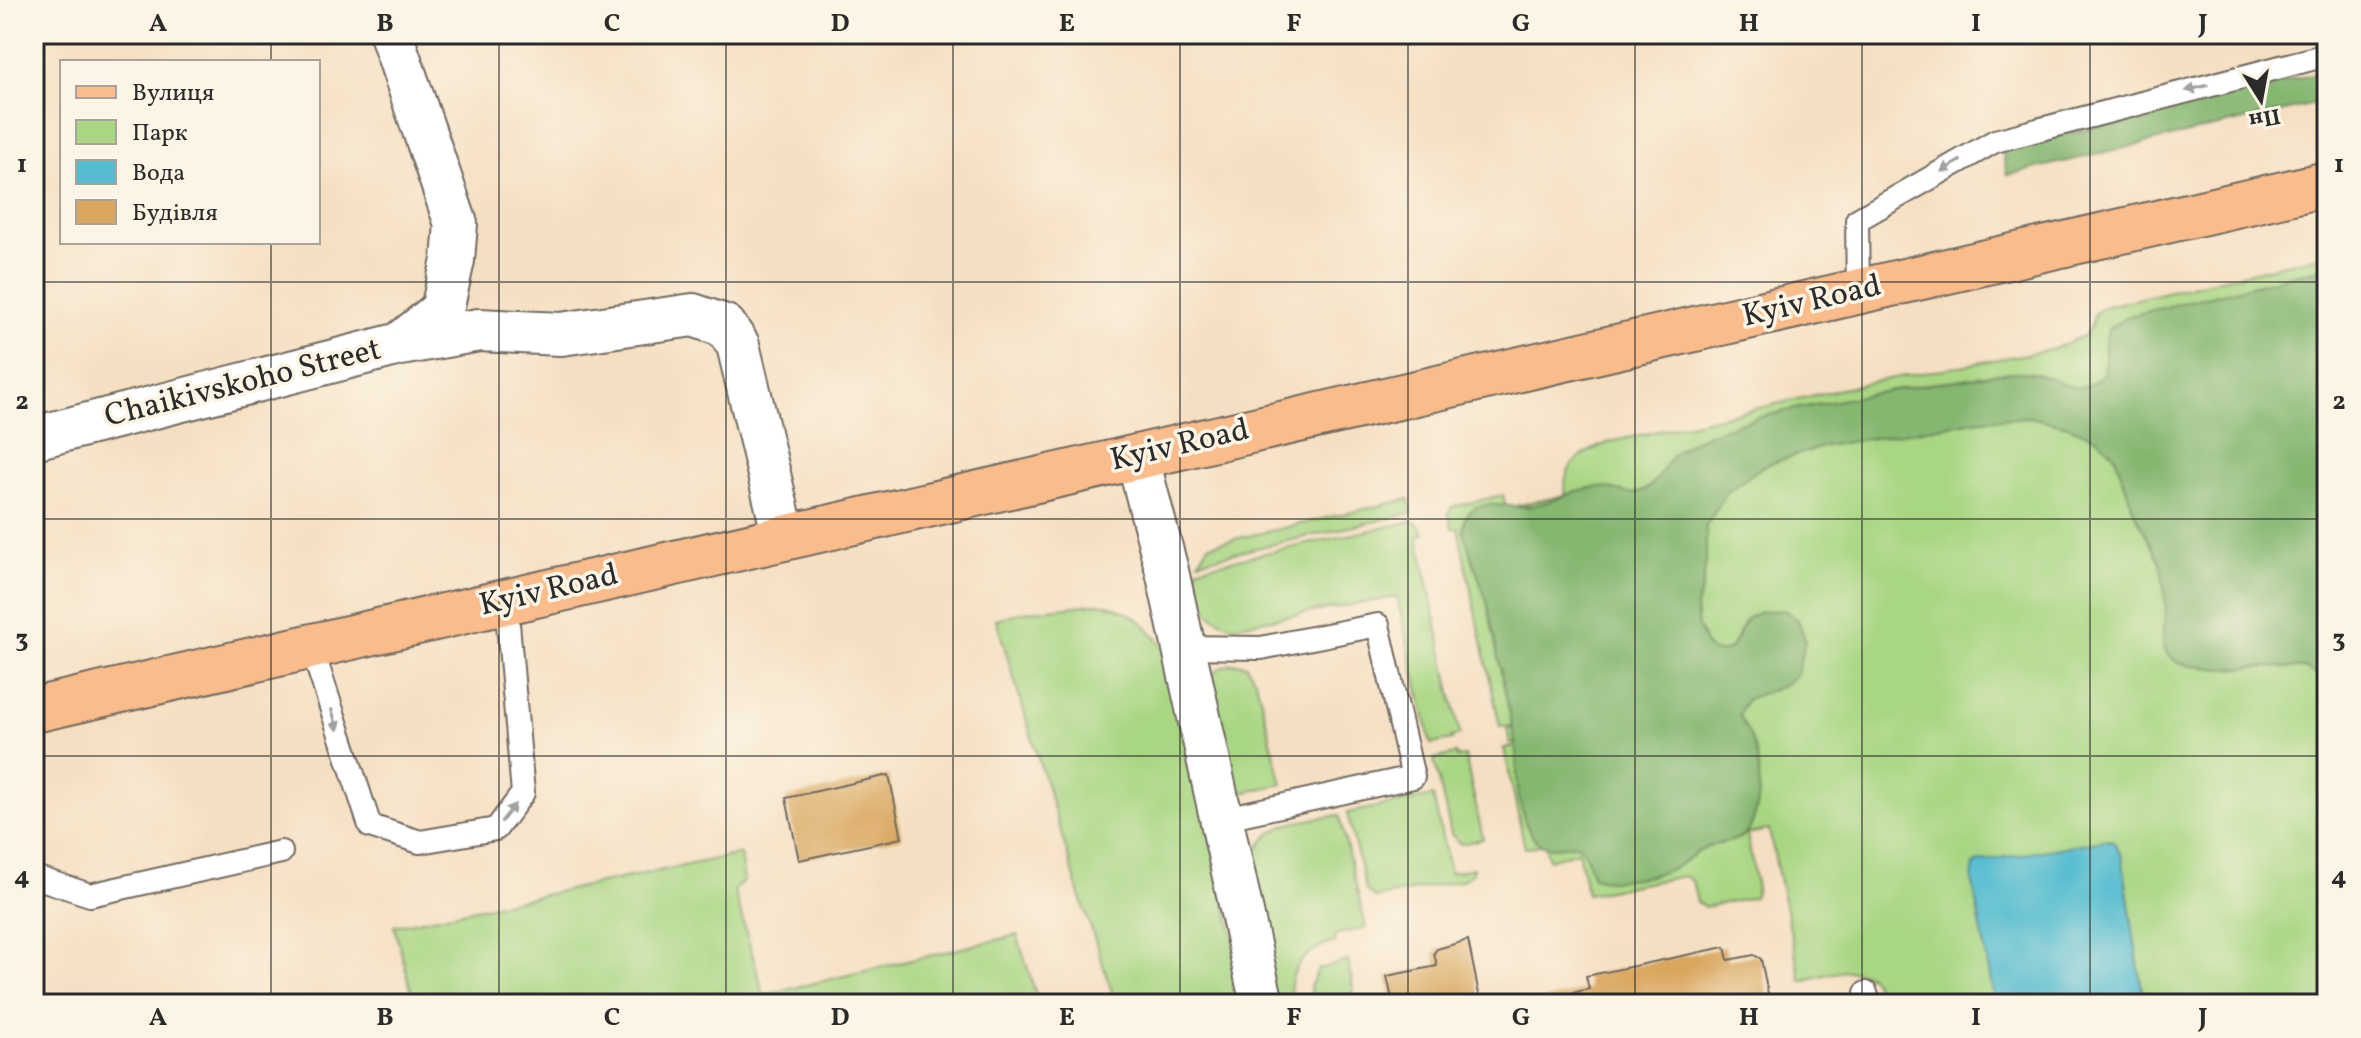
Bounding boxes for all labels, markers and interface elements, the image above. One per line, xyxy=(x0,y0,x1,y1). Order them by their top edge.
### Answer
text: A xyxy=(149,6,168,42)
text: B xyxy=(376,6,394,42)
text: C xyxy=(604,6,620,42)
text: D xyxy=(830,6,850,42)
text: E xyxy=(1059,6,1075,42)
text: F xyxy=(1286,6,1302,42)
text: G xyxy=(1512,6,1530,42)
text: H xyxy=(1739,6,1759,42)
text: I xyxy=(1971,6,1981,42)
text: J xyxy=(2197,6,2208,42)
legend xyxy=(60,60,320,244)
north arrow xyxy=(2221,60,2301,140)
text: Вулиця xyxy=(132,77,214,111)
one-way arrow xyxy=(2185,83,2210,95)
text: Пн xyxy=(2246,99,2283,135)
text: Парк xyxy=(132,117,188,151)
text: 1 xyxy=(17,147,27,183)
text: 1 xyxy=(2334,147,2344,183)
text: Вода xyxy=(132,157,185,191)
one-way arrow xyxy=(1940,159,1962,173)
text: Будівля xyxy=(132,197,218,231)
street label: Kyiv Road xyxy=(1738,265,1886,339)
street label: Chaikivskoho Street xyxy=(100,328,386,440)
text: 2 xyxy=(15,384,29,420)
text: 2 xyxy=(2332,384,2346,420)
street label: Kyiv Road xyxy=(1106,409,1254,483)
street label: Kyiv Road xyxy=(475,554,623,628)
text: 3 xyxy=(15,622,29,658)
text: 3 xyxy=(2332,622,2346,658)
one-way arrow xyxy=(330,709,342,733)
one-way arrow xyxy=(499,803,515,824)
text: 4 xyxy=(14,859,30,895)
text: 4 xyxy=(2331,859,2347,895)
text: A xyxy=(149,1000,168,1036)
text: B xyxy=(376,1000,394,1036)
text: C xyxy=(604,1000,620,1036)
text: D xyxy=(830,1000,850,1036)
text: E xyxy=(1059,1000,1075,1036)
text: F xyxy=(1286,1000,1302,1036)
text: G xyxy=(1512,1000,1530,1036)
text: H xyxy=(1739,1000,1759,1036)
text: I xyxy=(1971,1000,1981,1036)
text: J xyxy=(2197,1000,2208,1036)

